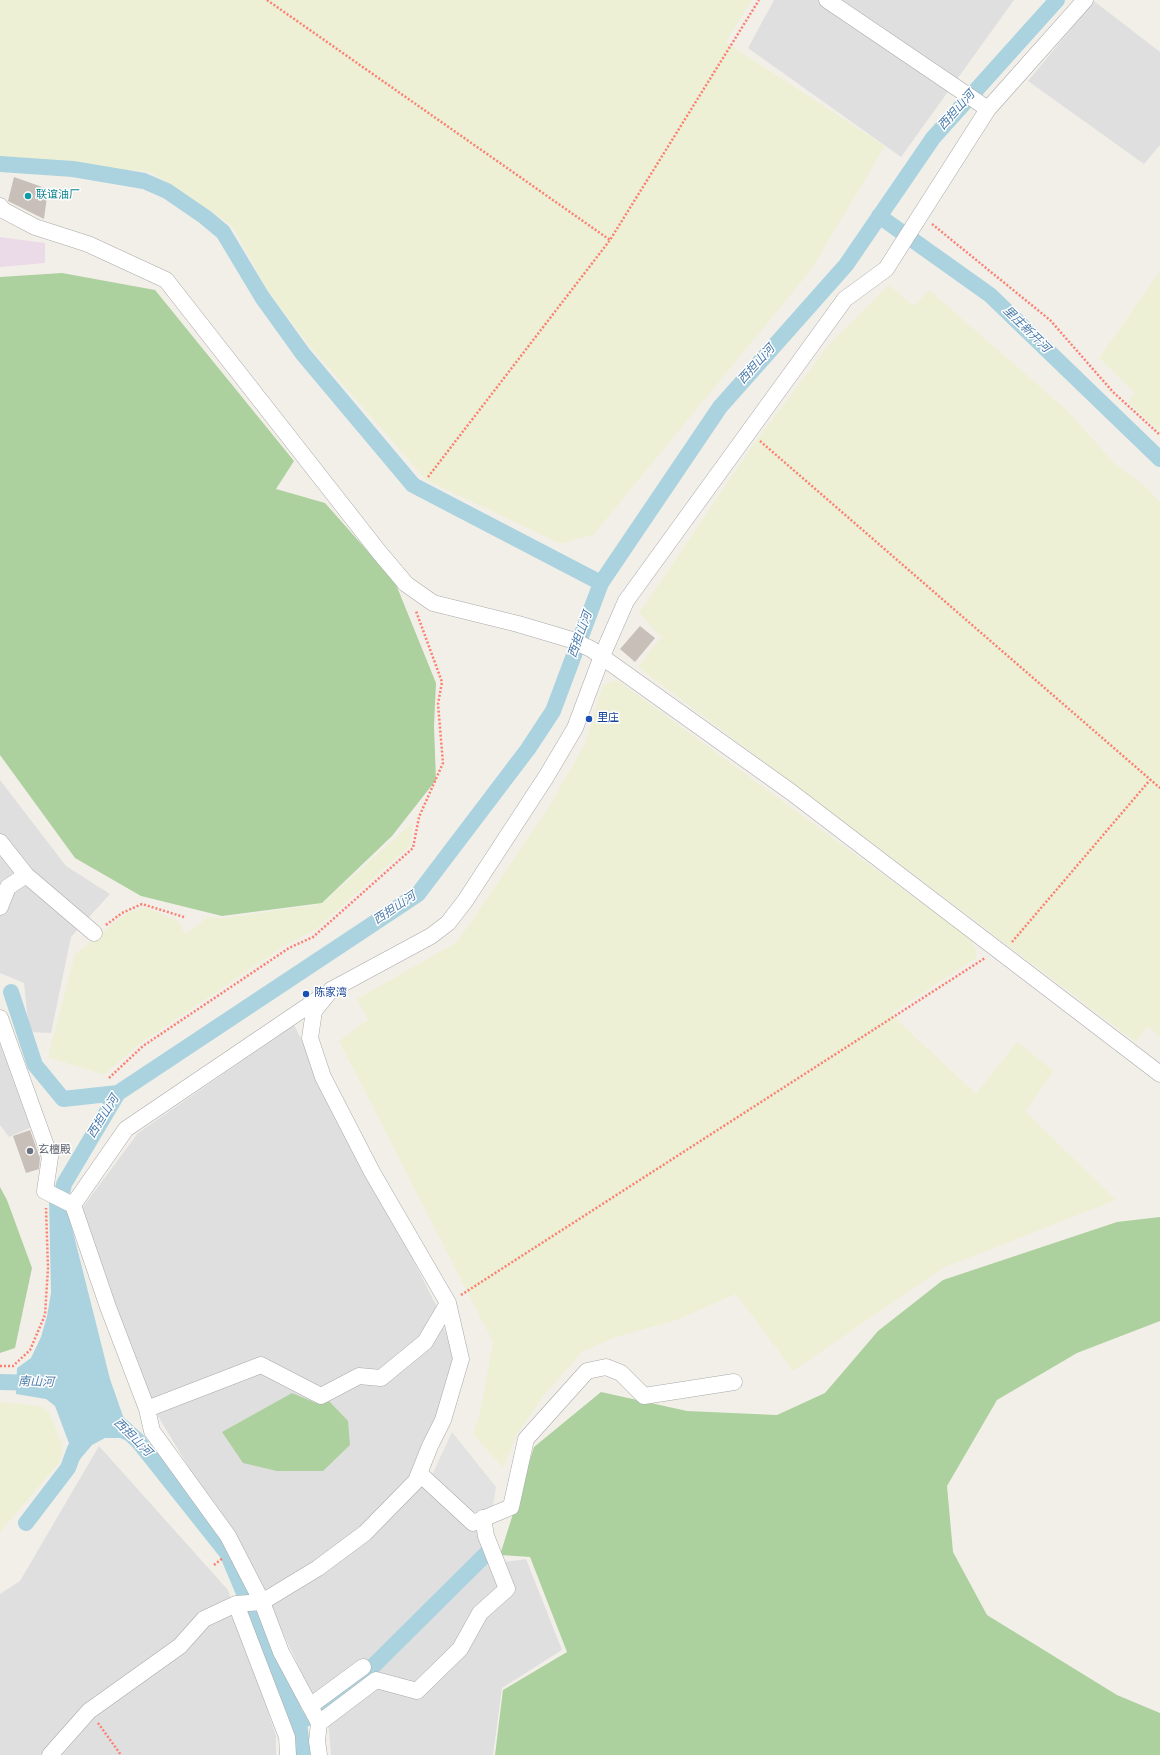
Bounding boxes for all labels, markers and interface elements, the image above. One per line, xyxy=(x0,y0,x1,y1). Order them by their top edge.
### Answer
water label: 西担山河 xyxy=(936,88,978,134)
place label: 联谊油厂 xyxy=(36,189,80,203)
marker: 联谊油厂 xyxy=(23,191,33,201)
water label: 里庄新开河 xyxy=(999,304,1053,356)
water label: 西担山河 xyxy=(736,342,778,388)
water label: 西担山河 xyxy=(566,610,596,660)
place label: 里庄 xyxy=(597,712,619,726)
marker: 里庄 xyxy=(584,714,594,724)
water label: 西担山河 xyxy=(371,890,419,928)
place label: 陈家湾 xyxy=(314,987,347,1001)
marker: 陈家湾 xyxy=(301,989,311,999)
water label: 西担山河 xyxy=(85,1093,123,1141)
place label: 玄檀殿 xyxy=(38,1144,71,1158)
marker: 玄檀殿 xyxy=(25,1146,35,1156)
water label: 南山河 xyxy=(18,1375,54,1391)
water label: 西担山河 xyxy=(110,1416,154,1460)

